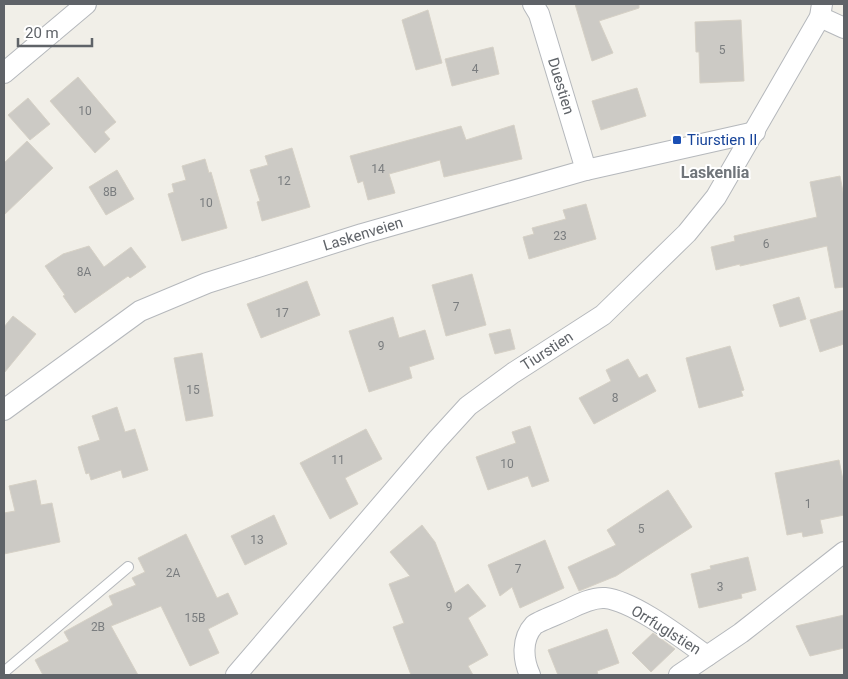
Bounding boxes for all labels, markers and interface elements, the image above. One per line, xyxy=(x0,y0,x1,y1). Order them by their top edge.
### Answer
scale bar xyxy=(18,15,91,47)
text: 20 m xyxy=(25,24,59,42)
house number: 5 xyxy=(719,43,726,57)
street label: Duestien xyxy=(544,55,578,117)
house number: 4 xyxy=(472,62,479,76)
house number: 10 xyxy=(78,104,92,118)
place label: Tiurstien II xyxy=(687,131,757,149)
marker: Tiurstien II xyxy=(671,134,683,146)
house number: 14 xyxy=(371,162,385,176)
district label: Laskenlia xyxy=(681,163,750,182)
house number: 12 xyxy=(277,174,291,188)
house number: 8B xyxy=(103,185,117,199)
house number: 10 xyxy=(199,196,213,210)
street label: Laskenveien xyxy=(321,213,405,255)
house number: 23 xyxy=(553,229,567,243)
house number: 6 xyxy=(763,237,770,251)
house number: 8A xyxy=(77,265,91,279)
house number: 7 xyxy=(453,300,460,314)
house number: 17 xyxy=(275,306,289,320)
street label: Tiurstien xyxy=(518,328,576,374)
house number: 9 xyxy=(378,339,384,353)
house number: 15 xyxy=(186,383,200,397)
house number: 8 xyxy=(612,391,619,405)
house number: 11 xyxy=(331,453,345,467)
house number: 10 xyxy=(500,457,514,471)
house number: 1 xyxy=(805,497,811,511)
house number: 5 xyxy=(638,522,645,536)
house number: 13 xyxy=(250,533,264,547)
house number: 7 xyxy=(515,562,522,576)
house number: 2A xyxy=(166,566,180,580)
house number: 3 xyxy=(717,580,723,594)
house number: 9 xyxy=(446,600,452,614)
street label: Orrfuglstien xyxy=(628,602,704,658)
house number: 15B xyxy=(185,611,205,625)
house number: 2B xyxy=(91,620,105,634)

